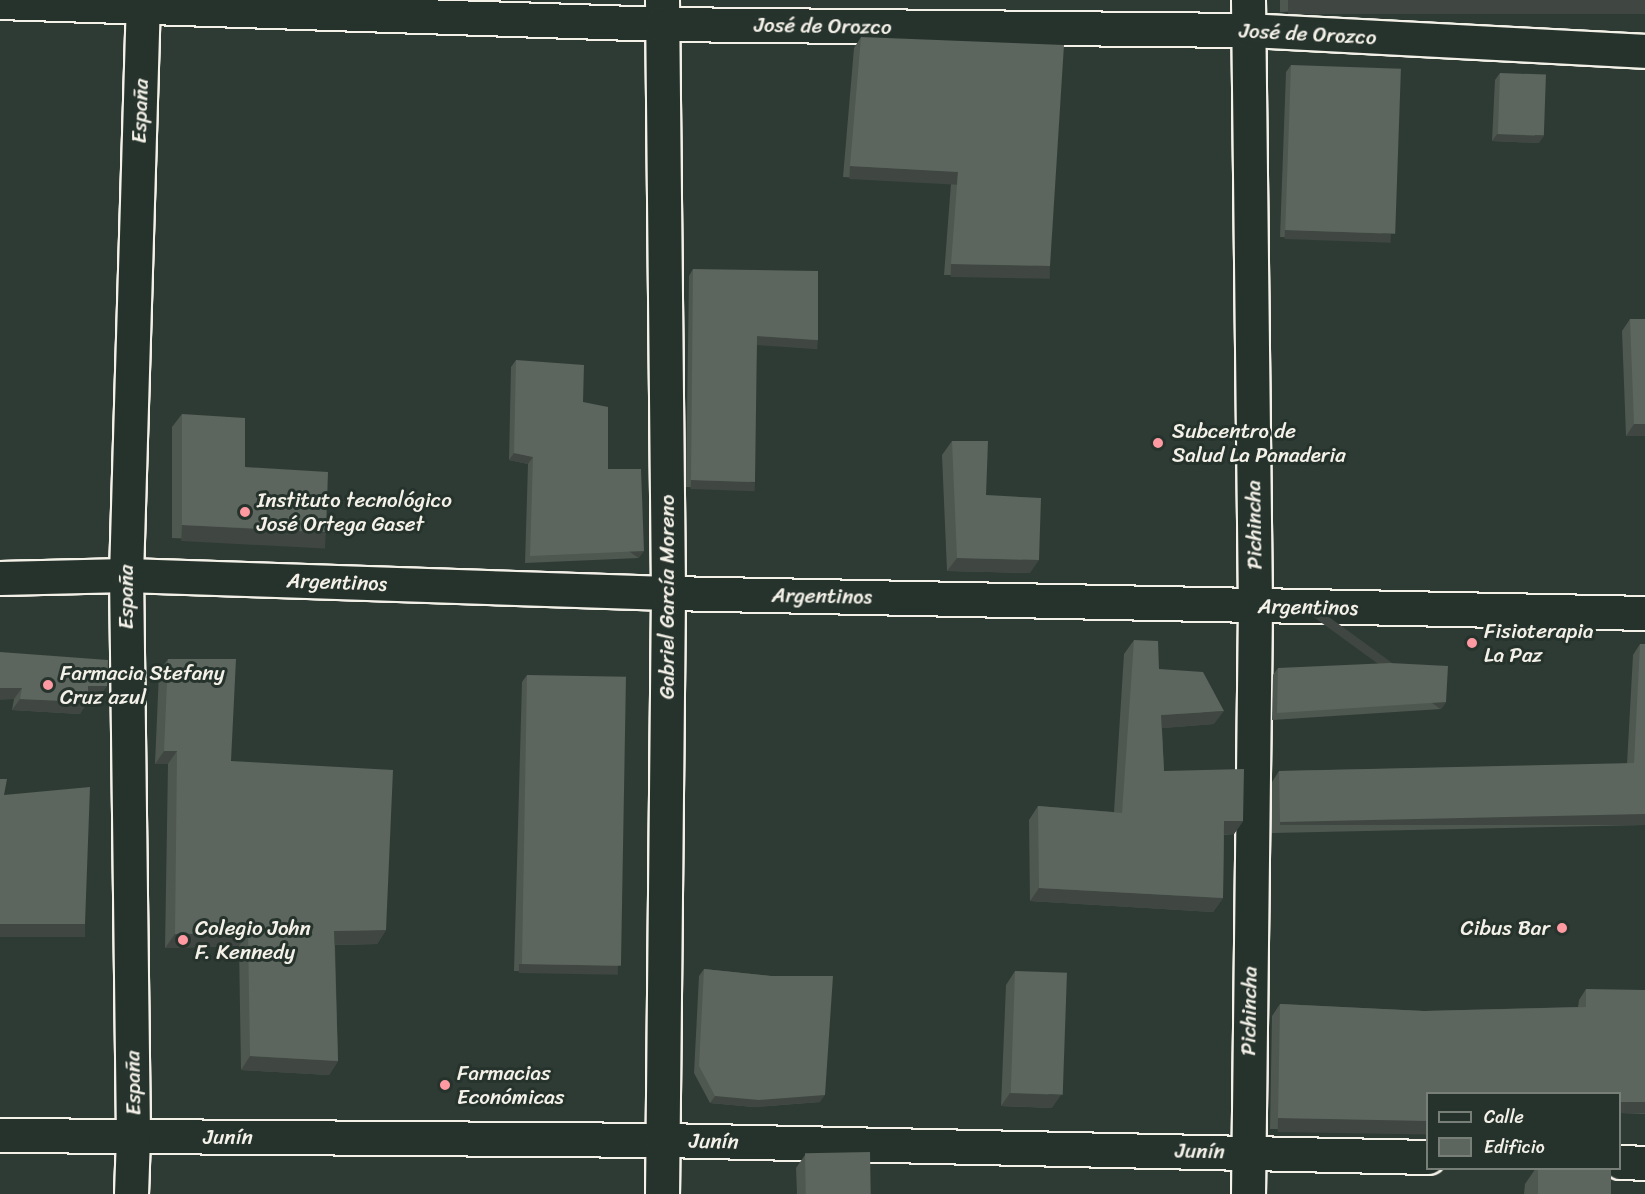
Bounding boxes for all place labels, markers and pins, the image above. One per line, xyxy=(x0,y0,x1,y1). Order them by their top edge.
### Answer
place label: Subcentro de Salud La Panaderia xyxy=(1172,418,1346,468)
marker: Subcentro de Salud La Panaderia xyxy=(1149,434,1167,452)
place label: Instituto tecnológico José Ortega Gaset xyxy=(257,487,453,537)
marker: Instituto tecnológico José Ortega Gaset xyxy=(238,505,252,519)
place label: Fisioterapia La Paz xyxy=(1484,618,1594,668)
marker: Fisioterapia La Paz xyxy=(1465,636,1479,650)
place label: Farmacia Stefany Cruz azul xyxy=(60,660,225,710)
marker: Farmacia Stefany Cruz azul xyxy=(41,678,55,692)
place label: Colegio John F. Kennedy xyxy=(195,915,311,965)
place label: Cibus Bar xyxy=(1461,915,1550,941)
marker: Cibus Bar xyxy=(1555,921,1569,935)
marker: Colegio John F. Kennedy xyxy=(176,933,190,947)
place label: Farmacias Económicas xyxy=(457,1060,564,1110)
marker: Farmacias Económicas xyxy=(438,1078,452,1092)

